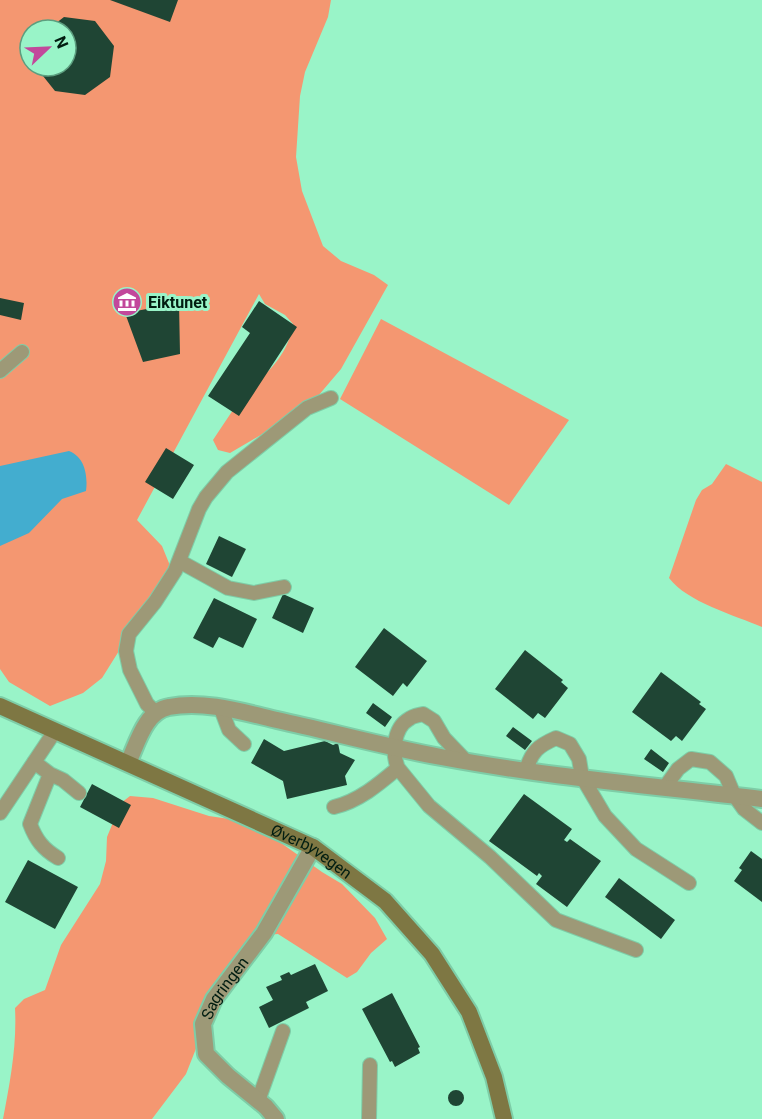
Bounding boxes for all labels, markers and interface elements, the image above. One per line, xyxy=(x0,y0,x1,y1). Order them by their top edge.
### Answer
north arrow xyxy=(18,18,78,78)
text: N xyxy=(50,33,72,51)
museum icon: Eiktunet xyxy=(111,286,143,318)
place label: Eiktunet xyxy=(148,293,208,312)
street label: Øverbyvegen xyxy=(268,820,356,882)
street label: Sagringen xyxy=(197,953,252,1022)

